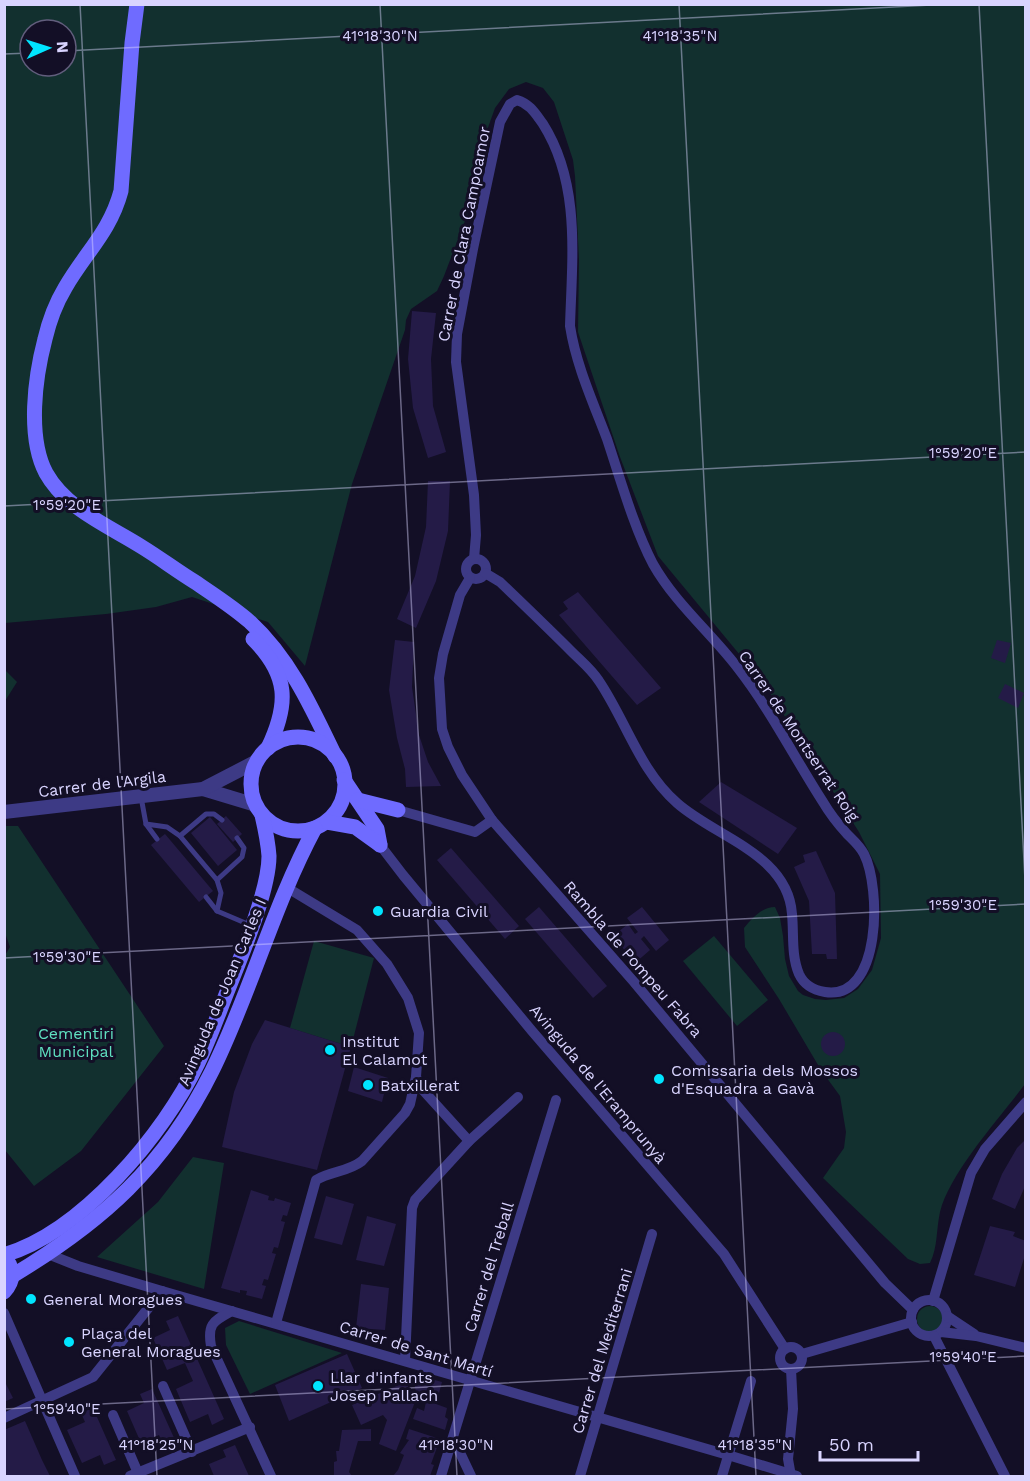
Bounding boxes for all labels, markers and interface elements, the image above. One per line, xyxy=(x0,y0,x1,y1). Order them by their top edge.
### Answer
north arrow xyxy=(18,18,78,78)
text: 41°18'30"N xyxy=(342,27,418,45)
text: 41°18'35"N xyxy=(643,27,717,45)
text: N xyxy=(53,41,72,54)
street label: Carrer de Clara Campoamor xyxy=(434,124,494,343)
text: 1°59'20"E xyxy=(929,444,997,462)
text: 1°59'20"E xyxy=(33,496,101,514)
street label: Carrer de Montserrat Roig xyxy=(735,647,864,826)
street label: Carrer de l'Argila xyxy=(37,767,167,801)
street label: Rambla de Pompeu Fabra xyxy=(560,877,706,1041)
street label: Avinguda de Joan Carles I xyxy=(174,895,270,1089)
text: 1°59'30"E xyxy=(929,896,997,914)
place label: Guardia Civil xyxy=(390,902,488,921)
marker: Guardia Civil xyxy=(371,904,385,918)
text: 1°59'30"E xyxy=(33,948,101,966)
street label: Avinguda de l'Eramprunyà xyxy=(526,1000,670,1168)
park label: Cementiri Municipal xyxy=(38,1024,114,1061)
place label: Institut El Calamot xyxy=(342,1032,428,1069)
marker: Institut El Calamot xyxy=(323,1043,337,1057)
place label: Comissaria dels Mossos d'Esquadra a Gavà xyxy=(671,1061,858,1098)
marker: Comissaria dels Mossos d'Esquadra a Gavà xyxy=(652,1072,666,1086)
place label: Batxillerat xyxy=(380,1076,460,1095)
marker: Batxillerat xyxy=(361,1078,375,1092)
street label: Carrer del Treball xyxy=(460,1199,518,1334)
street label: Carrer del Mediterrani xyxy=(568,1266,636,1436)
place label: General Moragues xyxy=(43,1290,183,1309)
marker: General Moragues xyxy=(24,1292,38,1306)
street label: Carrer de Sant Martí xyxy=(337,1317,495,1381)
place label: Plaça del General Moragues xyxy=(81,1324,221,1361)
marker: Plaça del General Moragues xyxy=(62,1335,76,1349)
text: 1°59'40"E xyxy=(930,1348,997,1366)
place label: Llar d'infants Josep Pallach xyxy=(330,1368,438,1405)
marker: Llar d'infants Josep Pallach xyxy=(311,1379,325,1393)
text: 1°59'40"E xyxy=(34,1400,101,1418)
scale bar xyxy=(820,1424,918,1462)
text: 50 m xyxy=(829,1434,874,1455)
text: 41°18'25"N xyxy=(119,1436,193,1454)
text: 41°18'30"N xyxy=(418,1436,494,1454)
text: 41°18'35"N xyxy=(718,1436,792,1454)

